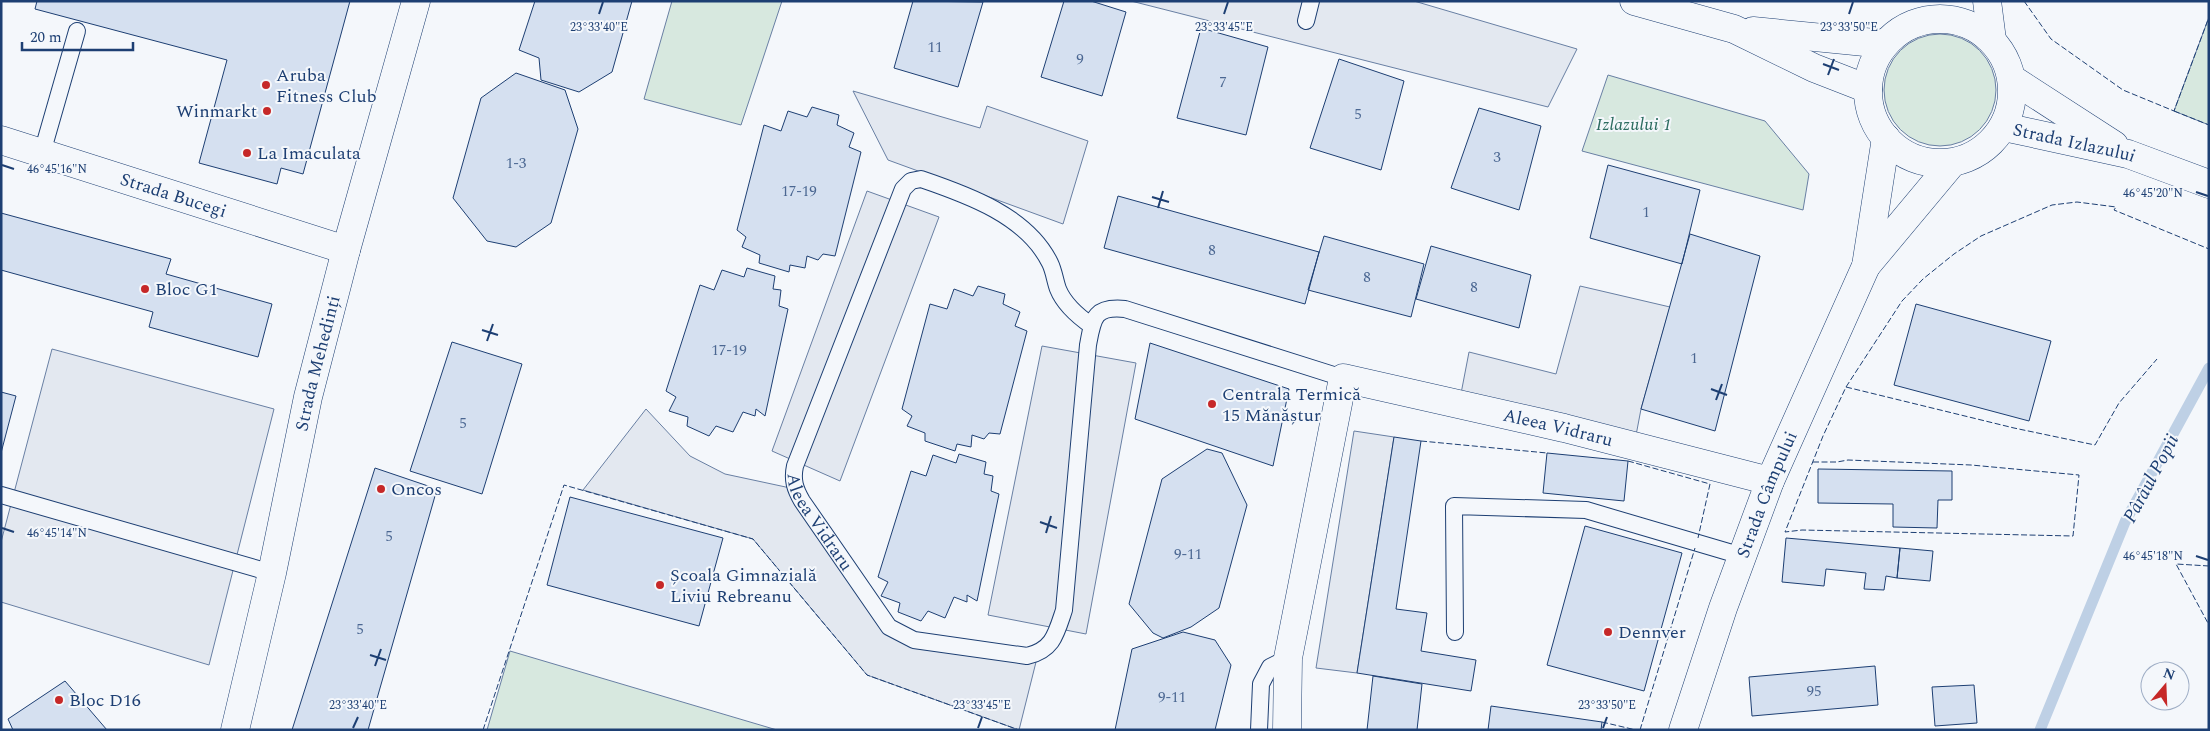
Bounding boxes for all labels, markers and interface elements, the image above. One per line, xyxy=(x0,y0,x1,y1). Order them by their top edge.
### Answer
text: 23°33'40"E xyxy=(570,18,628,37)
text: 23°33'45"E xyxy=(1195,18,1253,37)
text: 23°33'50"E xyxy=(1820,18,1878,37)
scale bar xyxy=(22,20,134,52)
text: 20 m xyxy=(30,26,62,49)
house number: 11 xyxy=(927,36,943,59)
house number: 9 xyxy=(1076,48,1084,71)
place label: Aruba Fitness Club xyxy=(276,62,377,110)
house number: 7 xyxy=(1219,71,1227,94)
marker: Aruba Fitness Club xyxy=(260,79,272,91)
place label: Winmarkt xyxy=(176,98,257,125)
house number: 5 xyxy=(1354,103,1362,126)
marker: Winmarkt xyxy=(261,105,273,117)
park label: Izlazului 1 xyxy=(1596,111,1672,138)
street label: Strada Izlazului xyxy=(2010,116,2140,170)
place label: La Imaculata xyxy=(257,140,361,167)
house number: 3 xyxy=(1493,146,1501,169)
marker: La Imaculata xyxy=(241,147,253,159)
house number: 1-3 xyxy=(506,152,527,175)
text: 46°45'16"N xyxy=(27,160,87,179)
street label: Strada Bucegi xyxy=(117,166,230,225)
house number: 17-19 xyxy=(781,180,817,203)
text: 46°45'20"N xyxy=(2123,184,2183,203)
house number: 1 xyxy=(1642,201,1650,224)
house number: 8 xyxy=(1208,239,1216,262)
house number: 8 xyxy=(1363,266,1371,289)
place label: Bloc G1 xyxy=(155,276,218,303)
house number: 8 xyxy=(1470,276,1478,299)
marker: Bloc G1 xyxy=(139,283,151,295)
street label: Strada Mehedinți xyxy=(288,292,348,434)
house number: 17-19 xyxy=(711,339,747,362)
house number: 1 xyxy=(1690,347,1698,370)
place label: Centrala Termică 15 Mănăștur xyxy=(1222,381,1361,429)
marker: Centrala Termică 15 Mănăștur xyxy=(1206,398,1218,410)
street label: Aleea Vidraru xyxy=(1501,402,1616,454)
house number: 5 xyxy=(459,412,467,435)
street label: Strada Câmpului xyxy=(1730,427,1805,562)
water label: Pârâul Popii xyxy=(2116,429,2187,528)
street label: Aleea Vidraru xyxy=(779,472,859,577)
place label: Oncos xyxy=(391,476,442,503)
marker: Oncos xyxy=(375,483,387,495)
text: 46°45'14"N xyxy=(27,524,87,543)
house number: 5 xyxy=(385,525,393,548)
house number: 9-11 xyxy=(1174,543,1202,566)
text: 46°45'18"N xyxy=(2123,547,2183,566)
place label: Școala Gimnazială Liviu Rebreanu xyxy=(670,562,817,610)
marker: Școala Gimnazială Liviu Rebreanu xyxy=(654,579,666,591)
house number: 5 xyxy=(356,618,364,641)
place label: Dennver xyxy=(1618,619,1686,646)
marker: Dennver xyxy=(1602,626,1614,638)
north arrow xyxy=(2140,661,2190,711)
text: N xyxy=(2160,662,2178,686)
house number: 95 xyxy=(1806,680,1822,703)
house number: 9-11 xyxy=(1158,686,1186,709)
place label: Bloc D16 xyxy=(69,687,141,714)
marker: Bloc D16 xyxy=(53,694,65,706)
text: 23°33'40"E xyxy=(329,696,387,715)
text: 23°33'45"E xyxy=(953,696,1011,715)
text: 23°33'50"E xyxy=(1578,696,1636,715)

